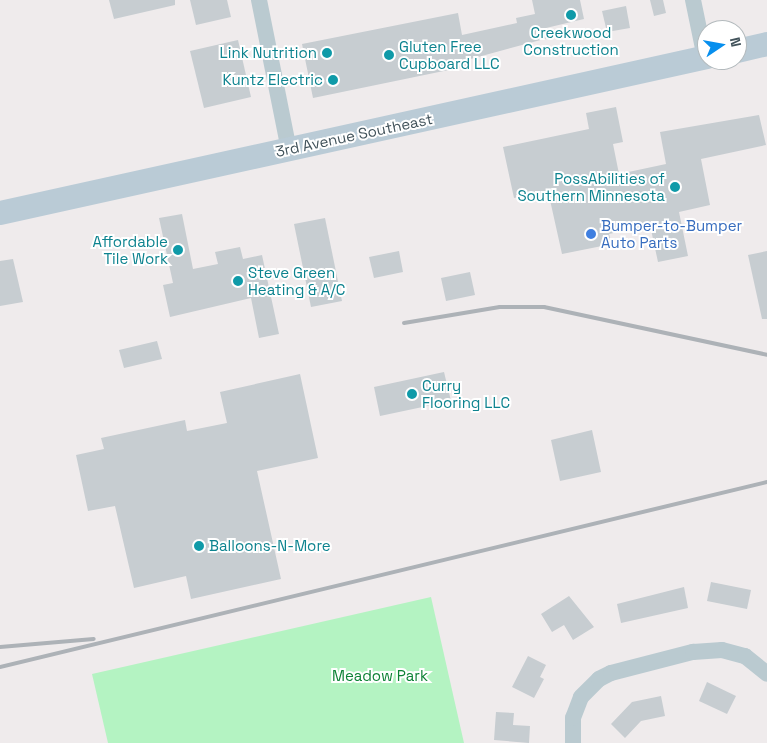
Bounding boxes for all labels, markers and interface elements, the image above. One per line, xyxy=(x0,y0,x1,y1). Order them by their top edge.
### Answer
marker: Creekwood Construction xyxy=(565,9,577,21)
north arrow xyxy=(697,20,747,70)
place label: Creekwood Construction xyxy=(523,23,619,58)
text: N xyxy=(726,36,745,49)
place label: Gluten Free Cupboard LLC xyxy=(399,37,500,72)
place label: Link Nutrition xyxy=(220,44,317,62)
marker: Link Nutrition xyxy=(321,47,333,59)
marker: Gluten Free Cupboard LLC xyxy=(383,49,395,61)
place label: Kuntz Electric xyxy=(222,71,323,89)
marker: Kuntz Electric xyxy=(327,74,339,86)
street label: 3rd Avenue Southeast xyxy=(274,110,434,160)
place label: PossAbilities of Southern Minnesota xyxy=(517,169,665,204)
marker: PossAbilities of Southern Minnesota xyxy=(669,181,681,193)
place label: Bumper-to-Bumper Auto Parts xyxy=(601,216,742,251)
marker: Bumper-to-Bumper Auto Parts xyxy=(585,228,597,240)
place label: Affordable Tile Work xyxy=(93,232,168,267)
marker: Affordable Tile Work xyxy=(172,244,184,256)
place label: Steve Green Heating & A/C xyxy=(248,263,346,298)
marker: Steve Green Heating & A/C xyxy=(232,275,244,287)
place label: Curry Flooring LLC xyxy=(422,376,510,411)
marker: Curry Flooring LLC xyxy=(406,388,418,400)
place label: Balloons-N-More xyxy=(209,537,331,555)
marker: Balloons-N-More xyxy=(193,540,205,552)
park label: Meadow Park xyxy=(332,667,428,685)

